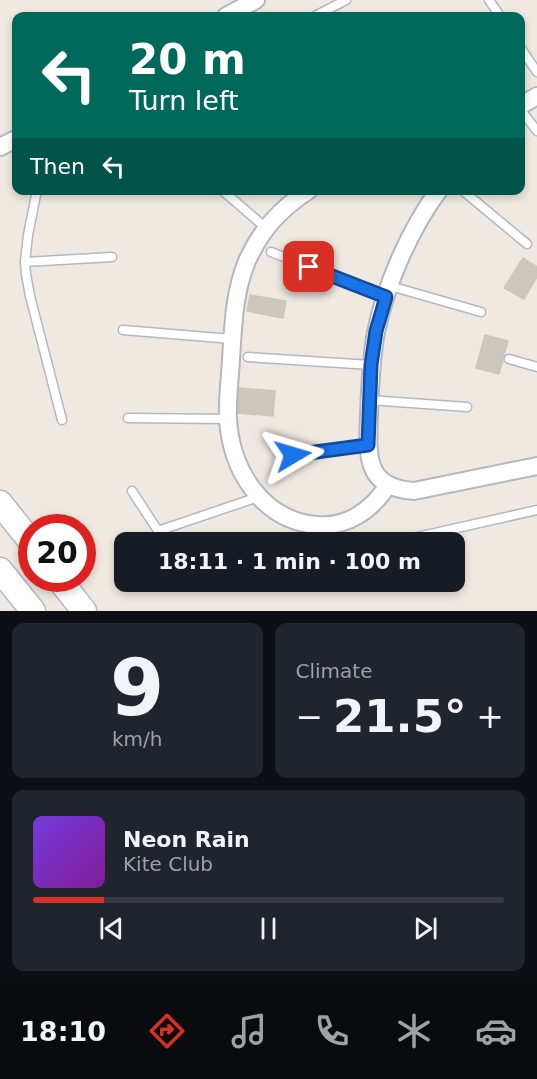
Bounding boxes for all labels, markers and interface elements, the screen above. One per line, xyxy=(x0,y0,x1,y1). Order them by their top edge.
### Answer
text: 20 m xyxy=(129,35,246,84)
icon: left xyxy=(30,36,108,114)
text: Turn left xyxy=(129,85,239,116)
icon: left xyxy=(97,150,130,183)
text: Then xyxy=(30,154,85,179)
pin xyxy=(283,241,334,292)
icon: arrive xyxy=(292,250,325,283)
position arrow xyxy=(261,423,325,487)
speed limit sign: 20 xyxy=(18,514,96,592)
text: 18:11 · 1 min · 100 m xyxy=(158,549,421,574)
text: 9 xyxy=(110,643,164,733)
text: Climate xyxy=(296,659,372,683)
text: 21.5° xyxy=(333,690,467,743)
text: − xyxy=(296,697,323,736)
text: + xyxy=(476,697,504,736)
text: km/h xyxy=(112,727,162,751)
text: Neon Rain xyxy=(123,827,250,852)
text: Kite Club xyxy=(123,852,213,876)
icon: previous xyxy=(95,912,128,945)
icon: pause xyxy=(252,912,285,945)
icon: next xyxy=(409,912,442,945)
icon: directions xyxy=(146,1010,188,1052)
icon: music xyxy=(228,1010,270,1052)
icon: phone xyxy=(311,1010,353,1052)
icon: climate xyxy=(393,1010,435,1052)
icon: car xyxy=(475,1010,517,1052)
text: 18:10 xyxy=(20,1016,106,1047)

